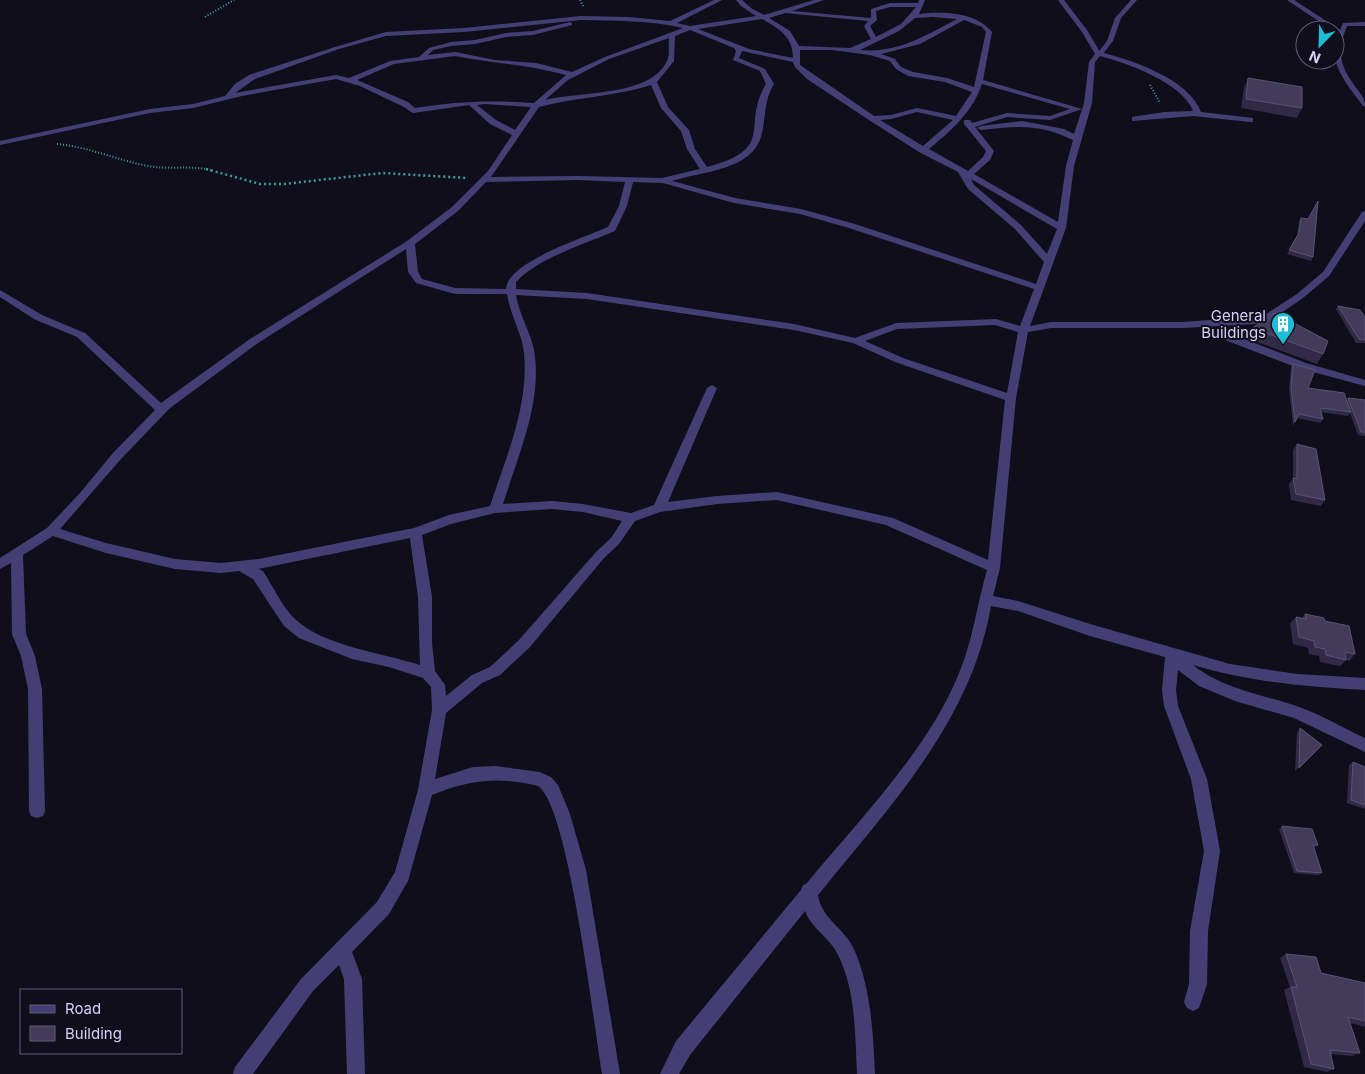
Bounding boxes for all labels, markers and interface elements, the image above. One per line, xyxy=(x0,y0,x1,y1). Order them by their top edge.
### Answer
north arrow xyxy=(1295,20,1345,70)
text: N xyxy=(1306,48,1323,67)
place label: General Buildings xyxy=(1201,306,1266,342)
building icon: General Buildings xyxy=(1270,311,1296,345)
legend xyxy=(20,989,182,1054)
text: Road xyxy=(65,999,101,1018)
text: Building xyxy=(65,1024,122,1043)

